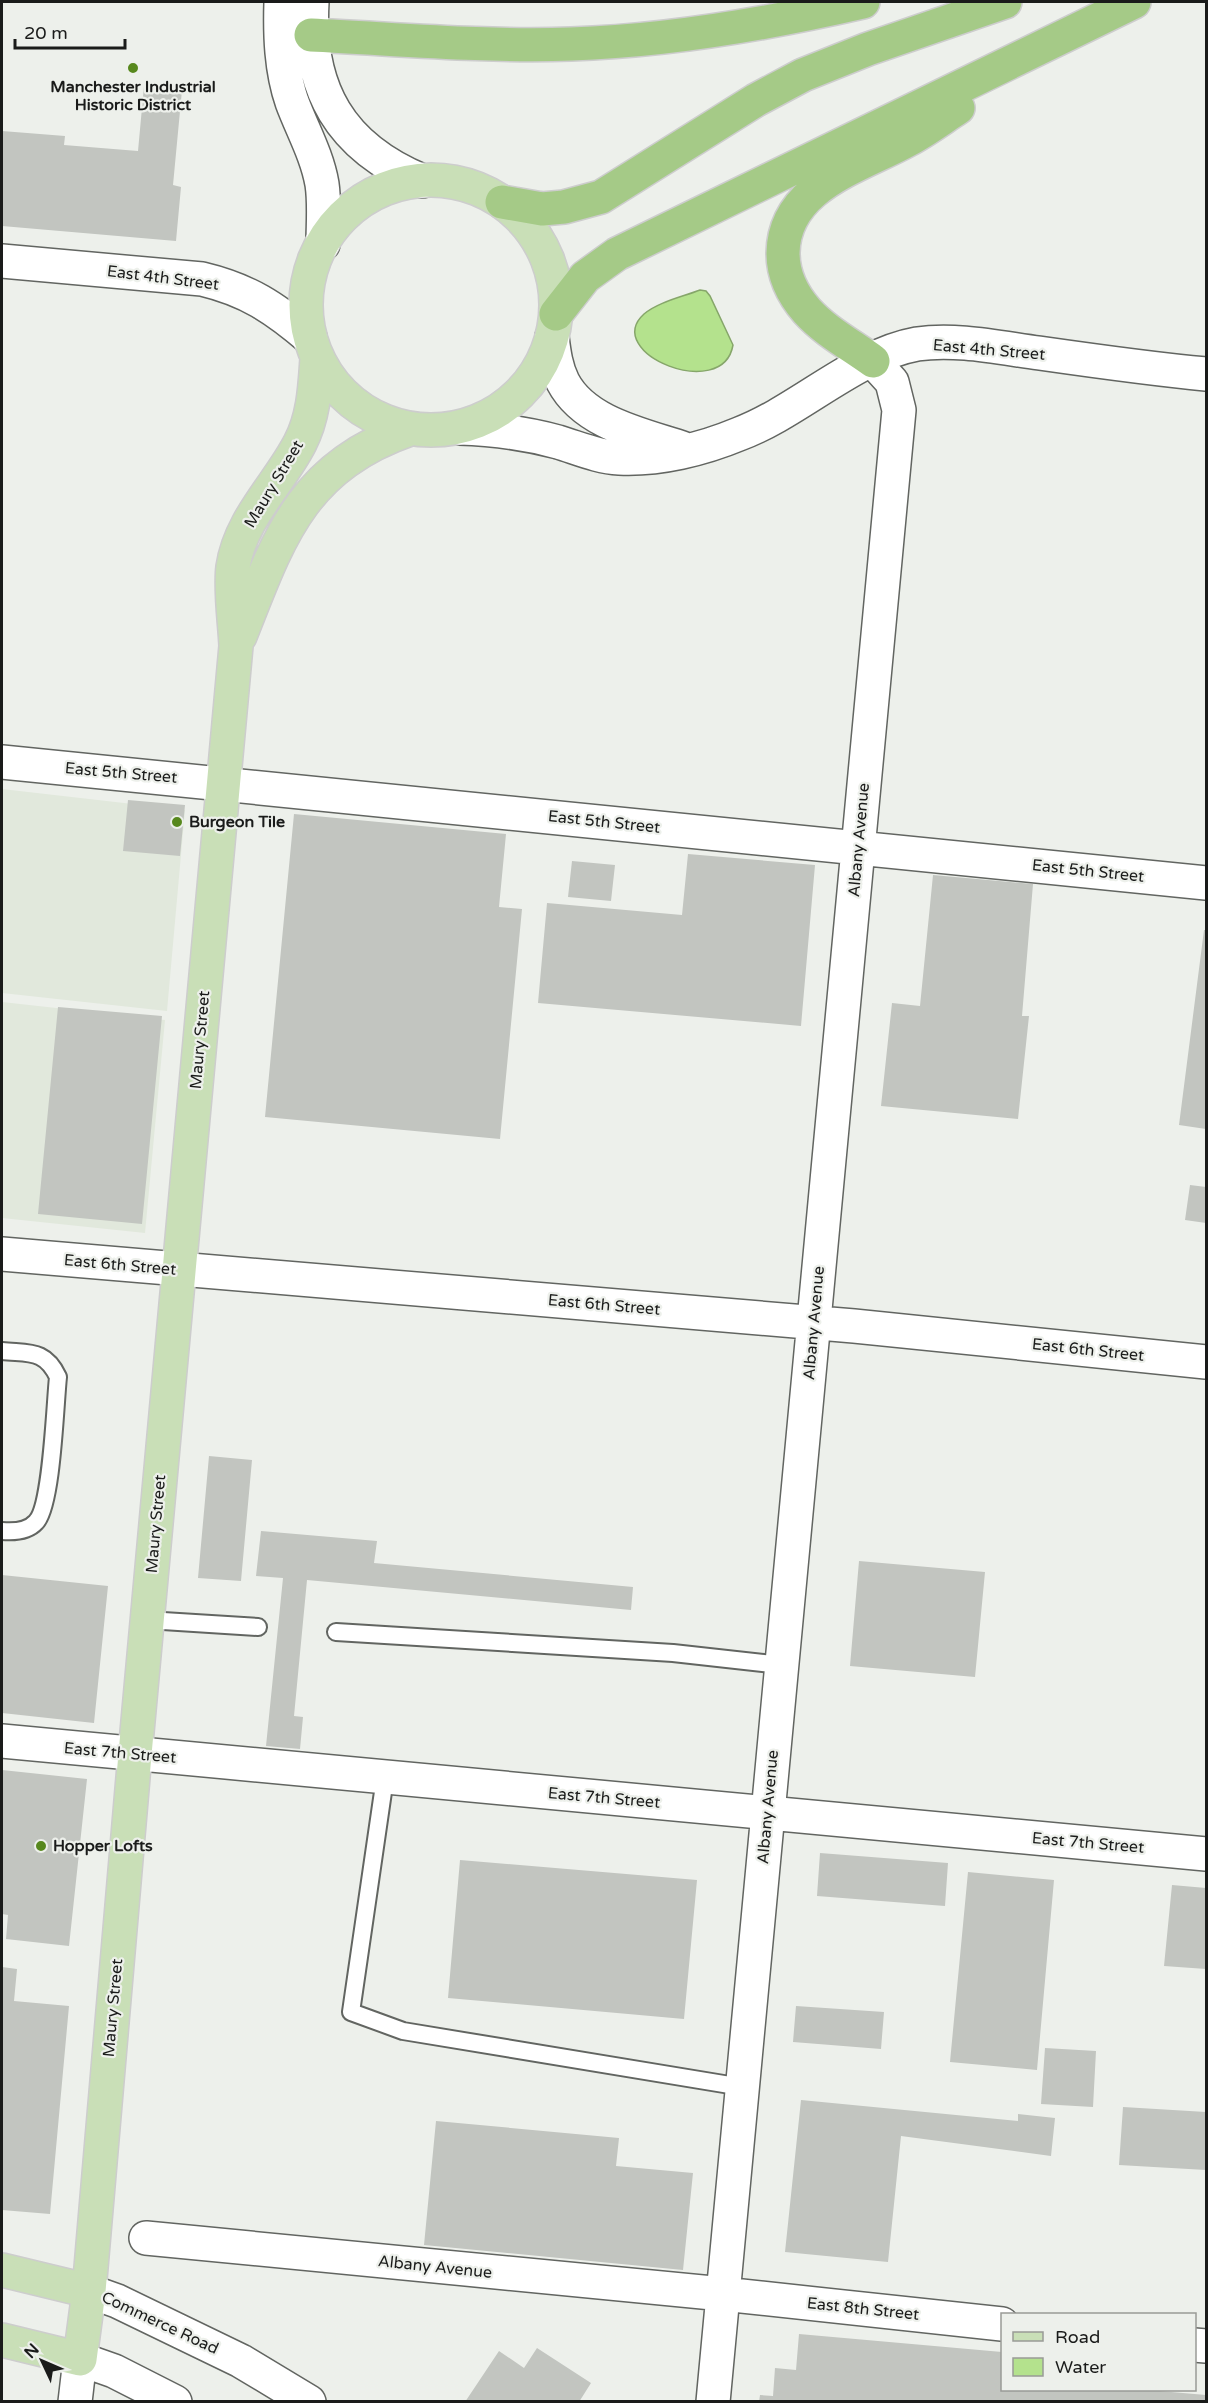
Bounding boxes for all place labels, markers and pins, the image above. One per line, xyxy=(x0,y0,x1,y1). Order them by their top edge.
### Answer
marker: Manchester Industrial Historic District xyxy=(126,61,140,75)
place label: Manchester Industrial Historic District xyxy=(50,77,216,115)
place label: Burgeon Tile xyxy=(189,812,285,832)
marker: Burgeon Tile xyxy=(170,815,184,829)
place label: Hopper Lofts xyxy=(53,1836,153,1856)
marker: Hopper Lofts xyxy=(34,1839,48,1853)

